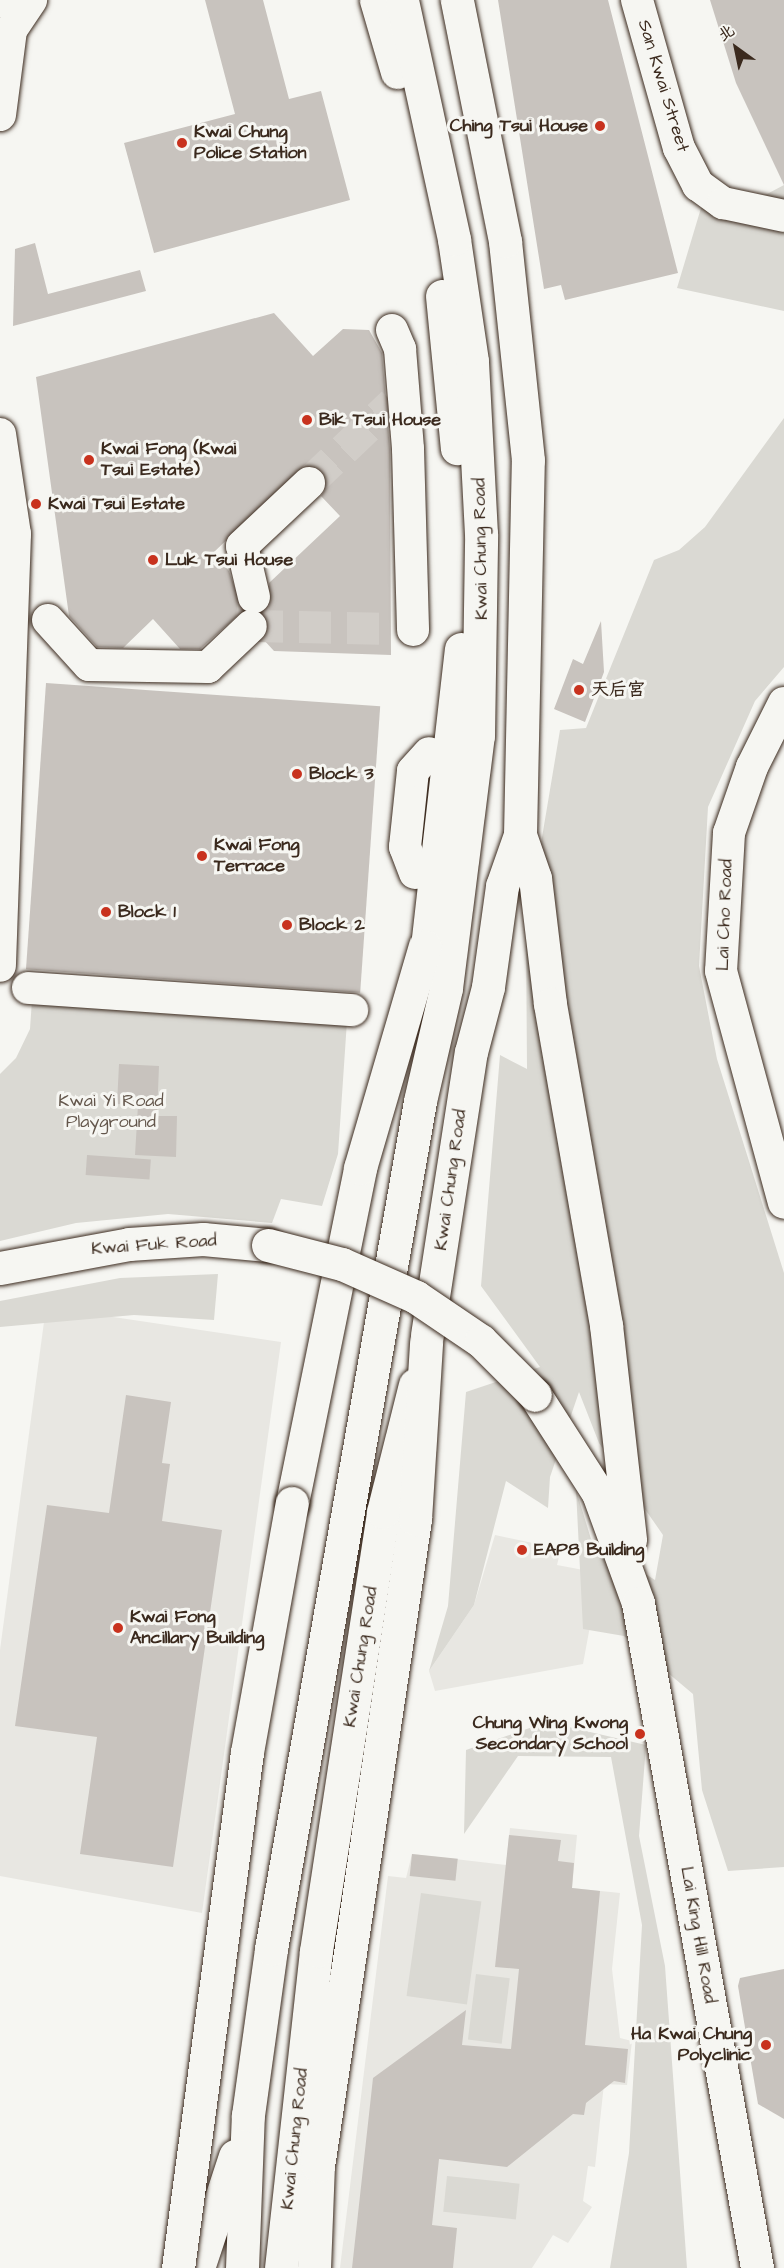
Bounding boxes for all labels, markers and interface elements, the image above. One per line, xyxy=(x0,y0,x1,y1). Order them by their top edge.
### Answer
street label: San Kwai Street xyxy=(633,17,693,155)
north arrow xyxy=(706,18,766,78)
text: 北 xyxy=(713,19,739,46)
place label: Ching Tsui House xyxy=(450,115,588,137)
marker: Ching Tsui House xyxy=(593,119,607,133)
place label: Kwai Chung Police Station xyxy=(194,122,307,164)
marker: Kwai Chung Police Station xyxy=(175,136,189,150)
place label: Bik Tsui House xyxy=(319,409,441,431)
marker: Bik Tsui House xyxy=(300,413,314,427)
place label: Kwai Fong (Kwai Tsui Estate) xyxy=(101,439,236,482)
marker: Kwai Fong (Kwai Tsui Estate) xyxy=(82,453,96,467)
street label: Kwai Chung Road xyxy=(469,478,493,620)
place label: Kwai Tsui Estate xyxy=(48,493,185,515)
marker: Kwai Tsui Estate xyxy=(29,497,43,511)
place label: Luk Tsui House xyxy=(165,549,293,571)
marker: Luk Tsui House xyxy=(146,553,160,567)
place label: 天后宮 xyxy=(591,679,645,701)
marker: 天后宮 xyxy=(572,683,586,697)
place label: Block 3 xyxy=(309,763,374,785)
marker: Block 3 xyxy=(290,767,304,781)
place label: Kwai Fong Terrace xyxy=(214,835,299,878)
marker: Kwai Fong Terrace xyxy=(195,849,209,863)
street label: Lai Cho Road xyxy=(712,859,738,971)
place label: Block 1 xyxy=(118,901,176,923)
marker: Block 1 xyxy=(99,905,113,919)
place label: Block 2 xyxy=(299,914,365,936)
marker: Block 2 xyxy=(280,918,294,932)
park label: Kwai Yi Road Playground xyxy=(58,1091,164,1134)
street label: Kwai Chung Road xyxy=(430,1108,472,1252)
street label: Kwai Fuk Road xyxy=(91,1230,217,1260)
place label: EAP8 Building xyxy=(534,1539,644,1561)
marker: EAP8 Building xyxy=(515,1543,529,1557)
street label: Kwai Chung Road xyxy=(339,1585,383,1729)
place label: Kwai Fong Ancillary Building xyxy=(130,1607,264,1650)
marker: Kwai Fong Ancillary Building xyxy=(111,1621,125,1635)
place label: Chung Wing Kwong Secondary School xyxy=(473,1713,628,1756)
marker: Chung Wing Kwong Secondary School xyxy=(633,1727,647,1741)
street label: Lai King Hill Road xyxy=(675,1865,721,2005)
place label: Ha Kwai Chung Polyclinic xyxy=(631,2024,752,2066)
marker: Ha Kwai Chung Polyclinic xyxy=(757,2036,775,2054)
street label: Kwai Chung Road xyxy=(277,2067,313,2211)

